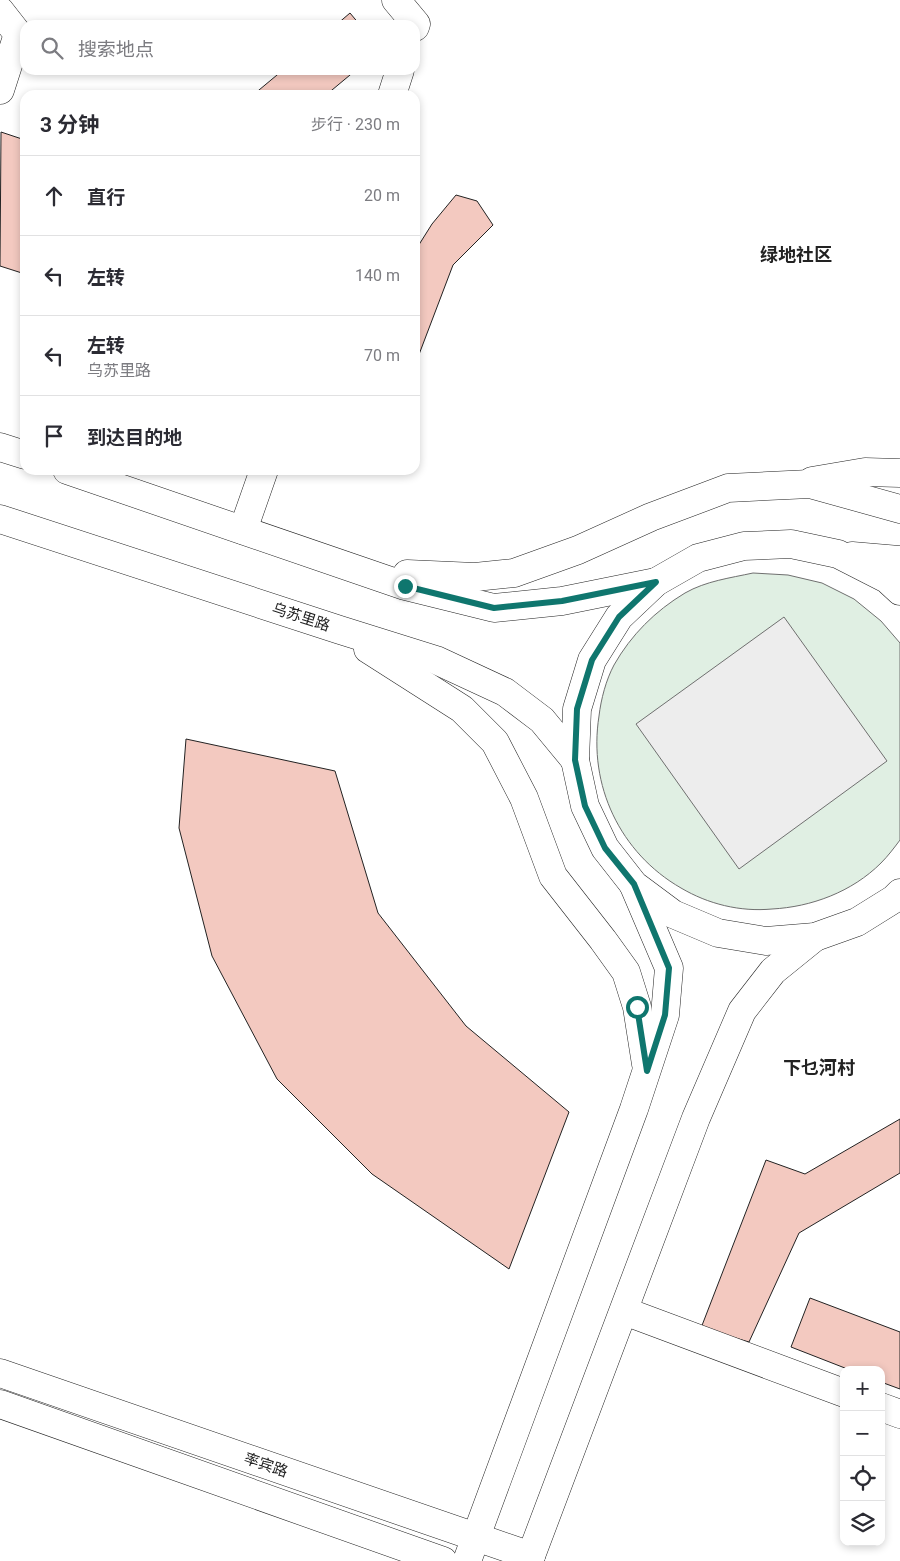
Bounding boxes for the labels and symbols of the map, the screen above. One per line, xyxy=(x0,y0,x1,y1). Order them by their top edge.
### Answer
district label: 绿地社区 xyxy=(760,244,832,265)
route end xyxy=(394,575,417,598)
street label: 乌苏里路 xyxy=(270,599,332,635)
route start xyxy=(626,996,649,1019)
district label: 下乜河村 xyxy=(783,1057,855,1078)
street label: 率宾路 xyxy=(242,1449,290,1481)

